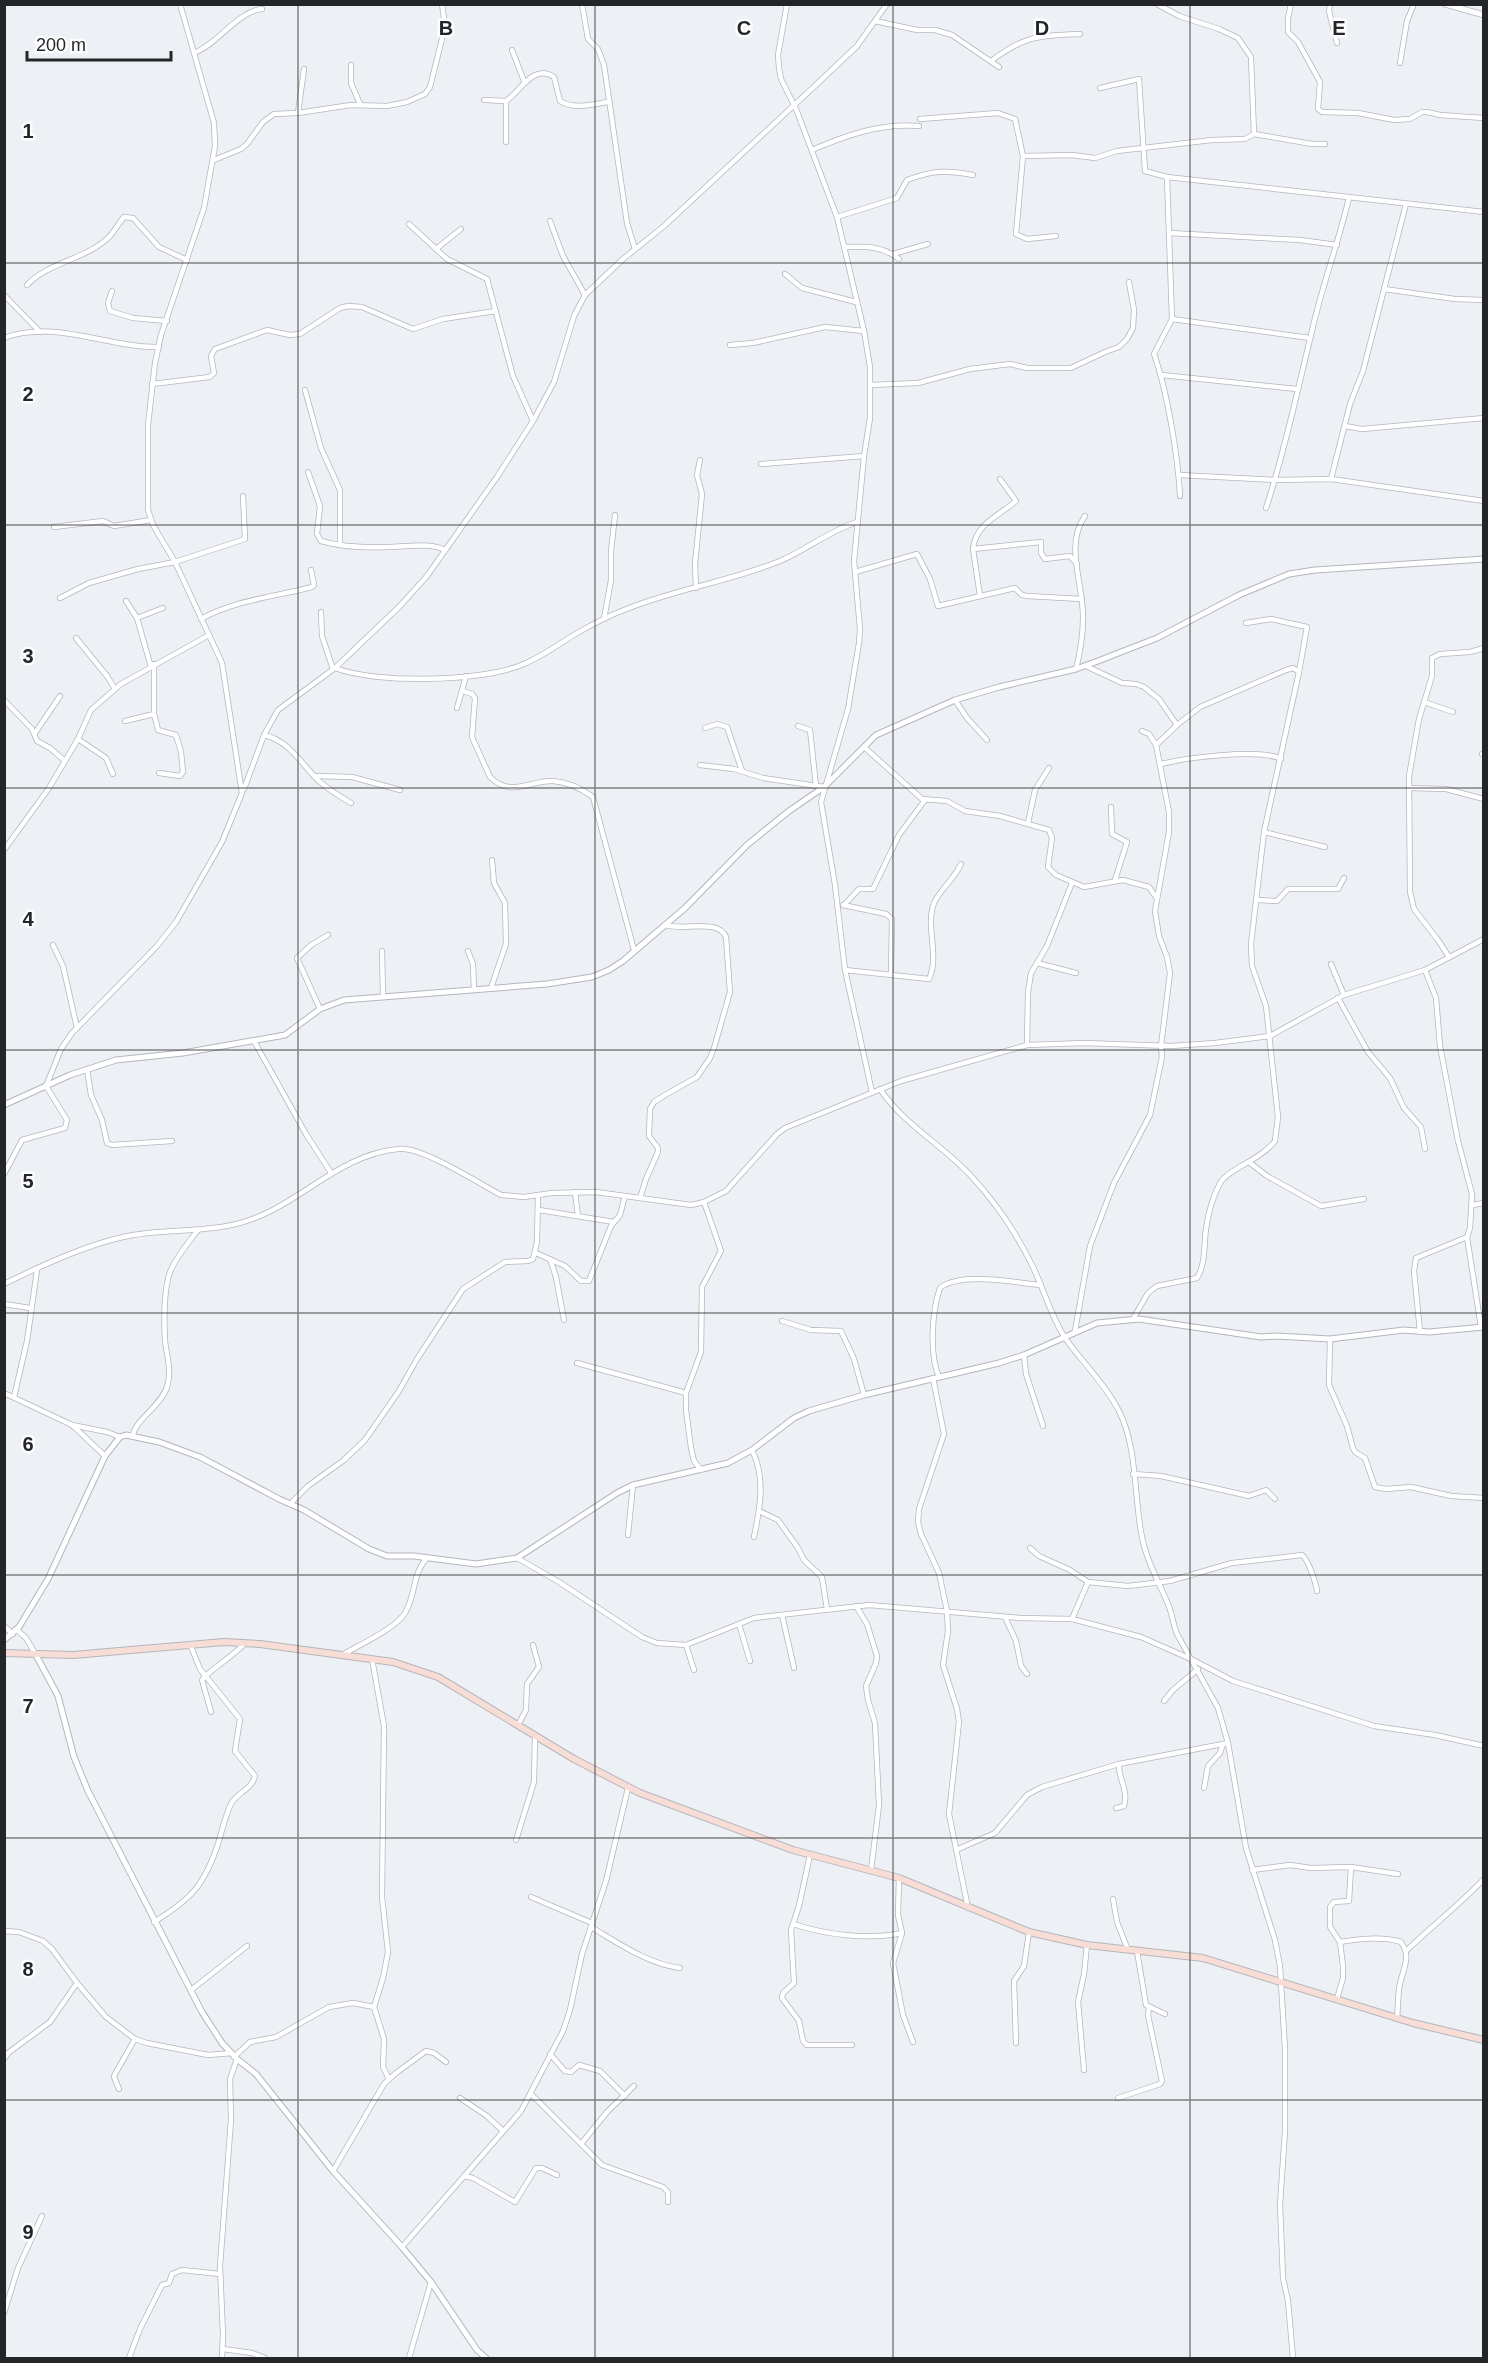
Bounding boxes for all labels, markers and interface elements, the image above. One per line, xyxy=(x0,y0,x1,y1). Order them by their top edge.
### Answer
text: B xyxy=(439,17,453,39)
text: C xyxy=(737,17,751,39)
text: D xyxy=(1035,17,1049,39)
text: E xyxy=(1332,17,1346,39)
scale bar xyxy=(27,24,171,62)
text: 200 m xyxy=(36,35,86,55)
text: 1 xyxy=(22,120,34,142)
text: 2 xyxy=(22,383,34,405)
text: 3 xyxy=(22,645,34,667)
text: 4 xyxy=(22,908,34,930)
text: 5 xyxy=(22,1170,34,1192)
text: 6 xyxy=(22,1433,34,1455)
text: 7 xyxy=(22,1695,34,1717)
text: 8 xyxy=(22,1958,34,1980)
text: 9 xyxy=(22,2221,34,2243)

